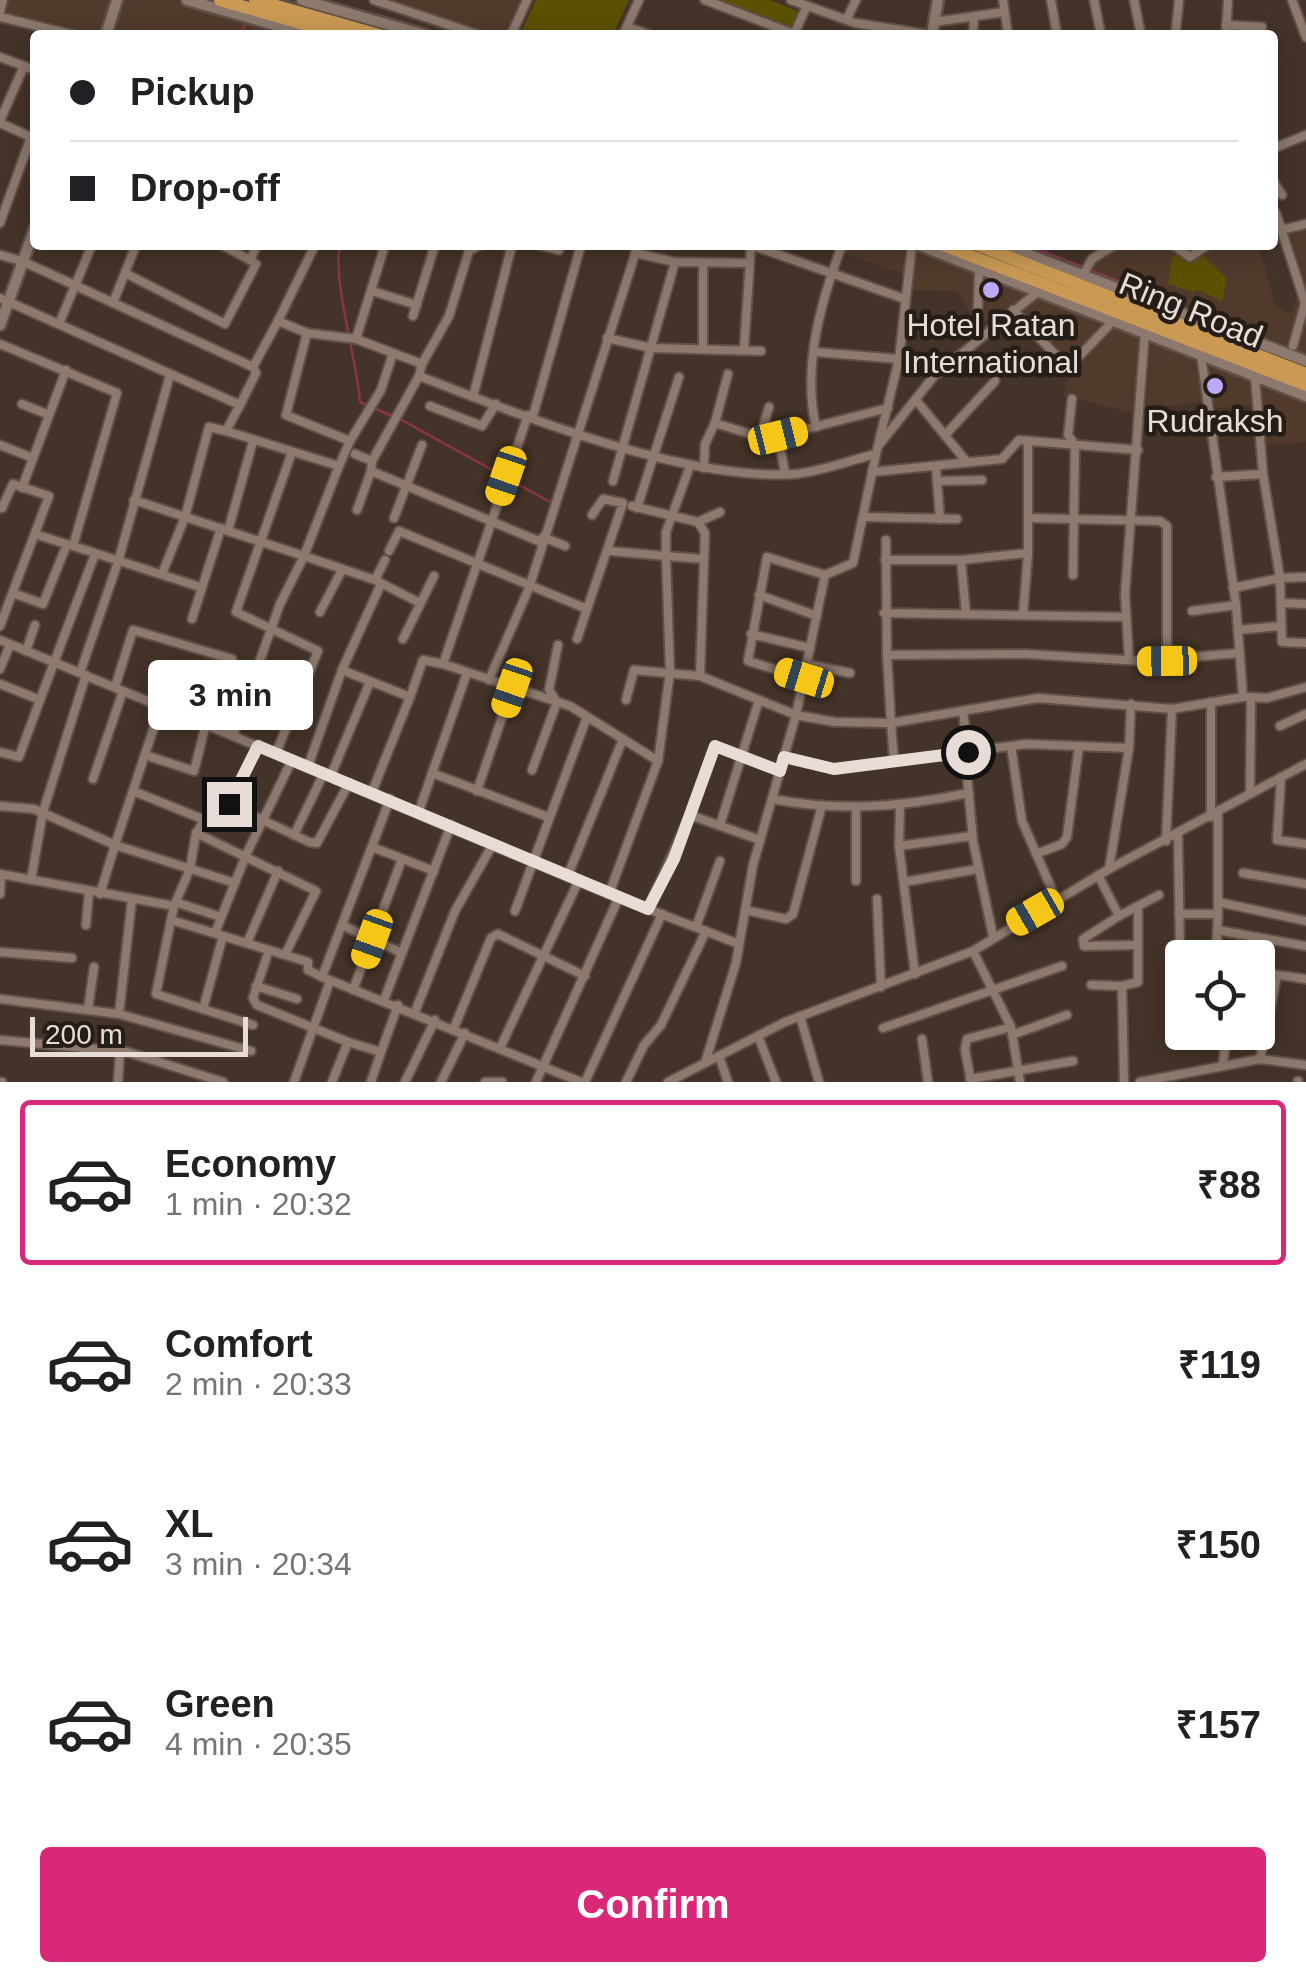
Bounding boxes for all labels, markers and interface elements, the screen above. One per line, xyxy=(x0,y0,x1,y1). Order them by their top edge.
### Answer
text: Pickup xyxy=(130,71,255,113)
text: Drop-off xyxy=(130,167,280,209)
street label: Ring Road xyxy=(1114,265,1268,355)
marker: Hotel Ratan International xyxy=(980,279,1002,301)
place label: Hotel Ratan International xyxy=(903,307,1079,380)
marker: Rudraksh xyxy=(1204,375,1226,397)
place label: Rudraksh xyxy=(1147,403,1283,439)
car xyxy=(745,414,811,458)
car xyxy=(482,443,530,509)
car xyxy=(1137,645,1197,677)
car xyxy=(488,655,536,721)
car xyxy=(771,655,837,701)
callout: 3 min xyxy=(146,659,312,729)
text: 3 min xyxy=(189,677,272,713)
route start xyxy=(946,730,991,775)
route end xyxy=(207,782,252,827)
car xyxy=(1002,884,1068,940)
car xyxy=(348,906,396,972)
map controls xyxy=(1165,940,1275,1050)
button: locate xyxy=(1165,940,1275,1050)
scale bar xyxy=(30,1012,248,1056)
text: 200 m xyxy=(45,1019,123,1050)
icon: car xyxy=(45,1138,135,1228)
text: Economy xyxy=(165,1143,336,1185)
text: ₹88 xyxy=(1197,1164,1261,1206)
text: 1 min · 20:32 xyxy=(165,1186,352,1222)
icon: car xyxy=(45,1318,135,1408)
text: Comfort xyxy=(165,1323,313,1365)
text: ₹119 xyxy=(1178,1344,1261,1386)
text: 2 min · 20:33 xyxy=(165,1366,352,1402)
icon: car xyxy=(45,1498,135,1588)
text: XL xyxy=(165,1503,214,1545)
text: ₹150 xyxy=(1176,1524,1261,1566)
text: 3 min · 20:34 xyxy=(165,1546,352,1582)
icon: car xyxy=(45,1678,135,1768)
text: Green xyxy=(165,1683,275,1725)
text: ₹157 xyxy=(1176,1704,1261,1746)
text: 4 min · 20:35 xyxy=(165,1726,352,1762)
button: Confirm xyxy=(40,1847,1266,1962)

